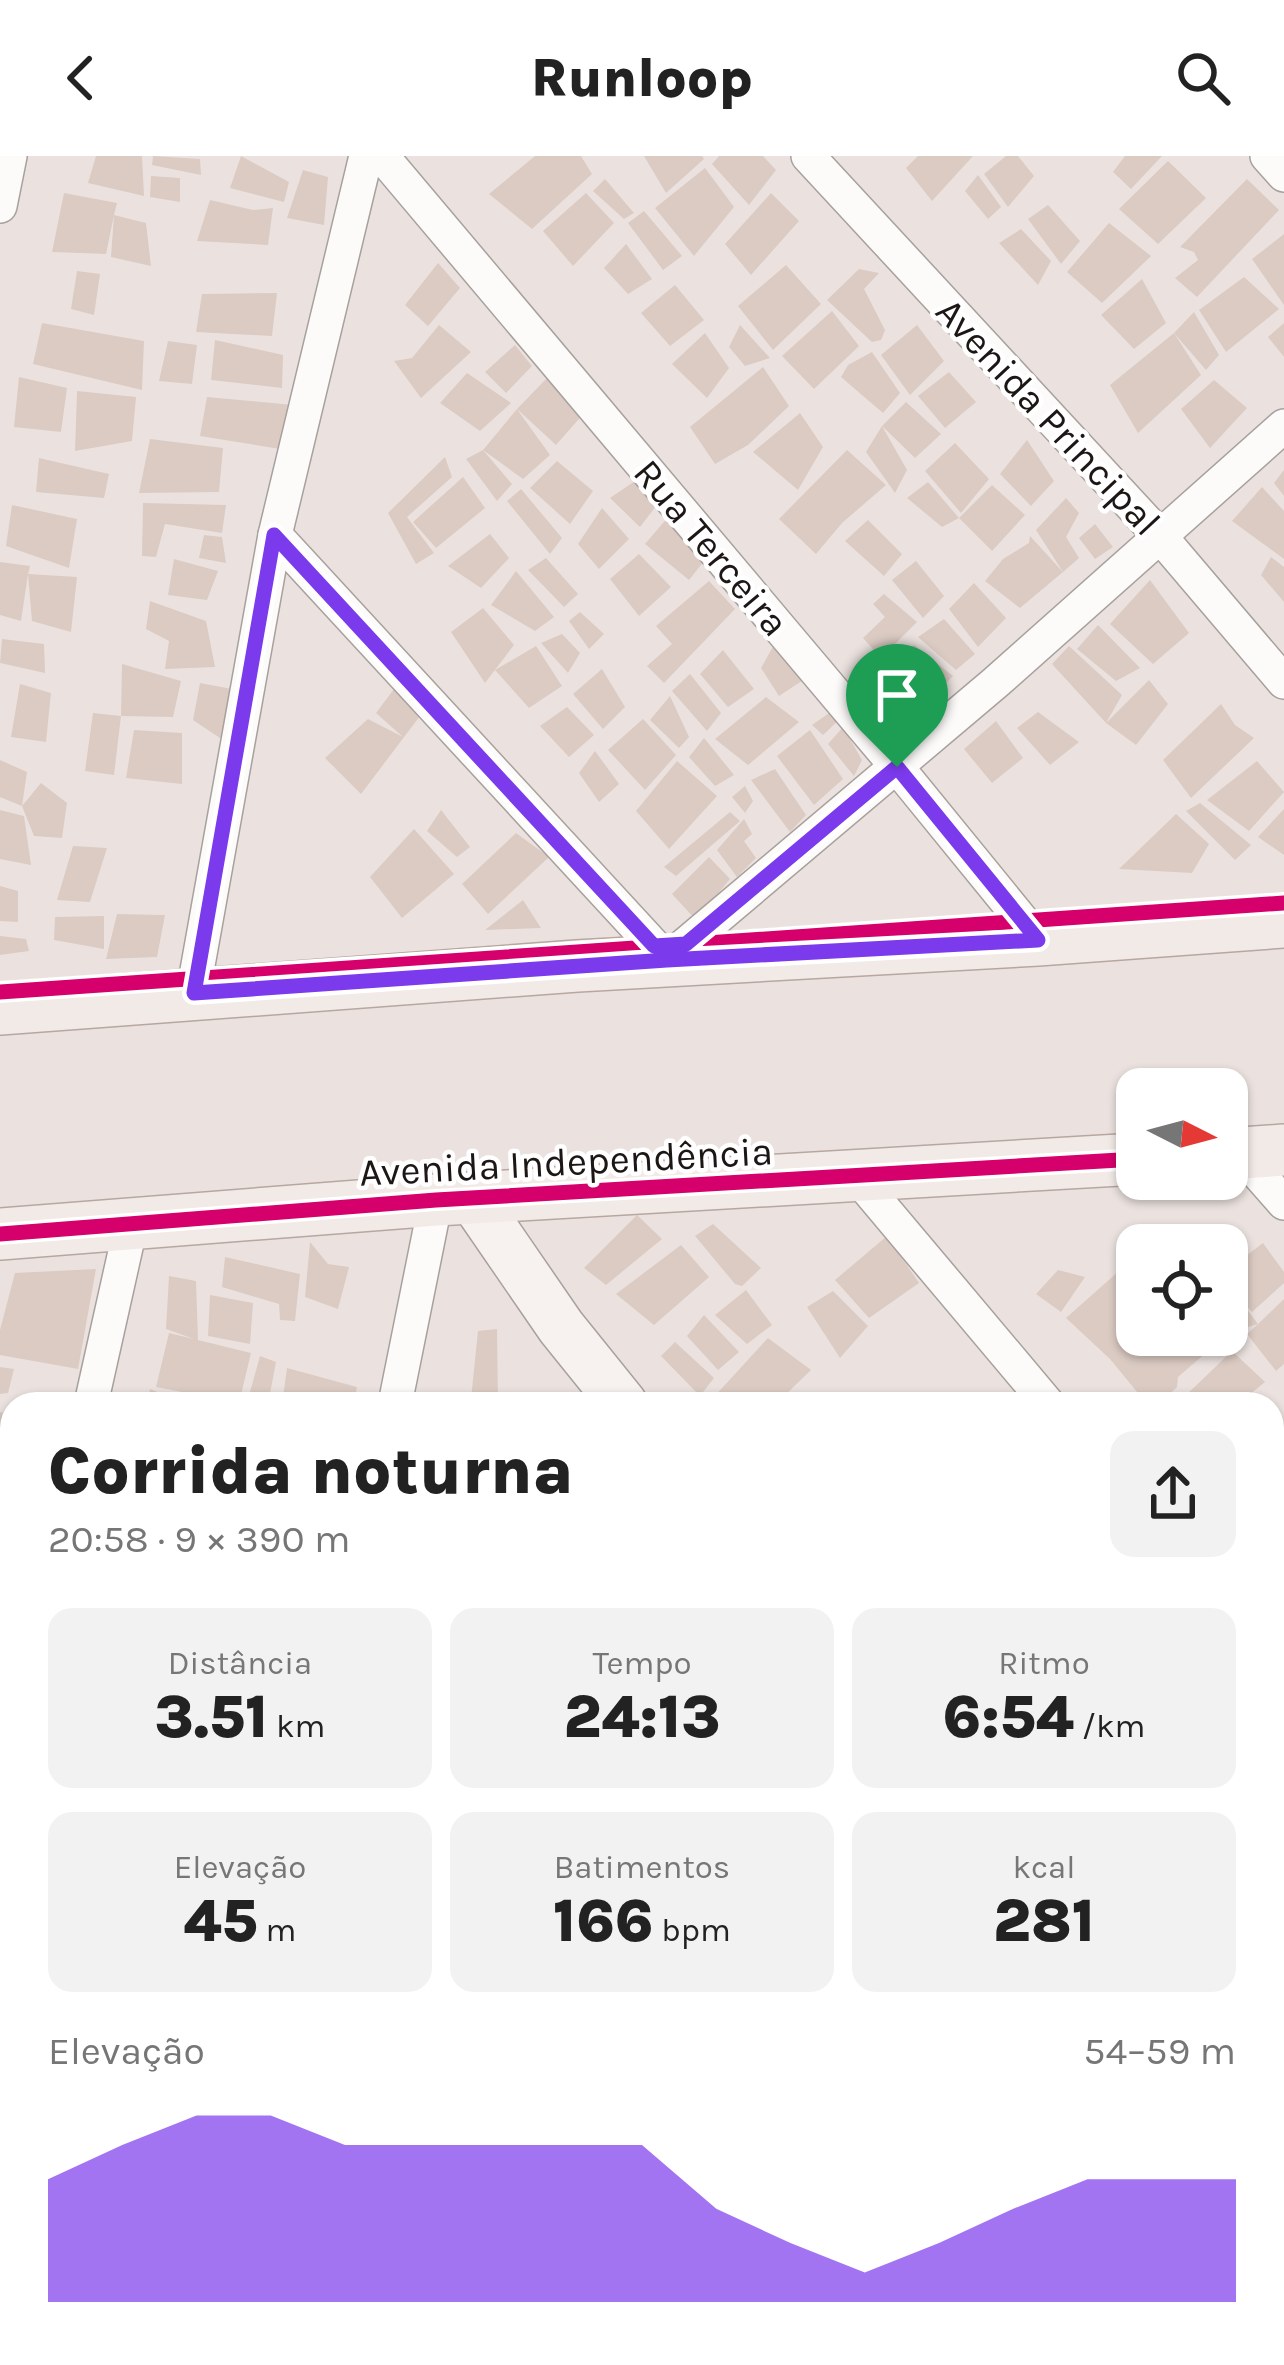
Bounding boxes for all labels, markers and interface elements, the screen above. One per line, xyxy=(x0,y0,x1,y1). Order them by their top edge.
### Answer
icon: back xyxy=(48,45,114,111)
icon: search xyxy=(1170,45,1236,111)
text: Runloop xyxy=(531,46,753,110)
street label: Avenida Principal xyxy=(926,288,1170,545)
street label: Rua Terceira xyxy=(624,450,798,645)
pin xyxy=(846,644,948,767)
icon: arrive xyxy=(864,662,930,728)
north arrow xyxy=(1116,1068,1248,1200)
map controls xyxy=(1116,1068,1248,1356)
street label: Avenida Independência xyxy=(358,1128,774,1196)
button: locate xyxy=(1116,1224,1248,1356)
button: share xyxy=(1110,1431,1236,1557)
text: Corrida noturna xyxy=(48,1432,573,1510)
text: 20:58 · 9 × 390 m xyxy=(48,1516,350,1562)
text: Distância xyxy=(168,1644,312,1682)
text: Tempo xyxy=(592,1644,692,1682)
text: Ritmo xyxy=(998,1644,1090,1682)
text: 3.51 xyxy=(155,1682,268,1752)
text: 24:13 xyxy=(564,1682,720,1752)
text: 6:54 xyxy=(943,1682,1074,1752)
text: km xyxy=(268,1707,325,1745)
text: /km xyxy=(1074,1707,1145,1745)
text: Elevação xyxy=(174,1848,306,1886)
text: Batimentos xyxy=(554,1848,730,1886)
text: kcal xyxy=(1012,1848,1076,1886)
text: 45 xyxy=(184,1886,258,1956)
text: 166 xyxy=(553,1886,653,1956)
text: 281 xyxy=(993,1886,1095,1956)
text: m xyxy=(258,1911,296,1949)
text: bpm xyxy=(653,1911,731,1949)
text: Elevação xyxy=(48,2028,205,2074)
text: 54–59 m xyxy=(1083,2028,1236,2074)

